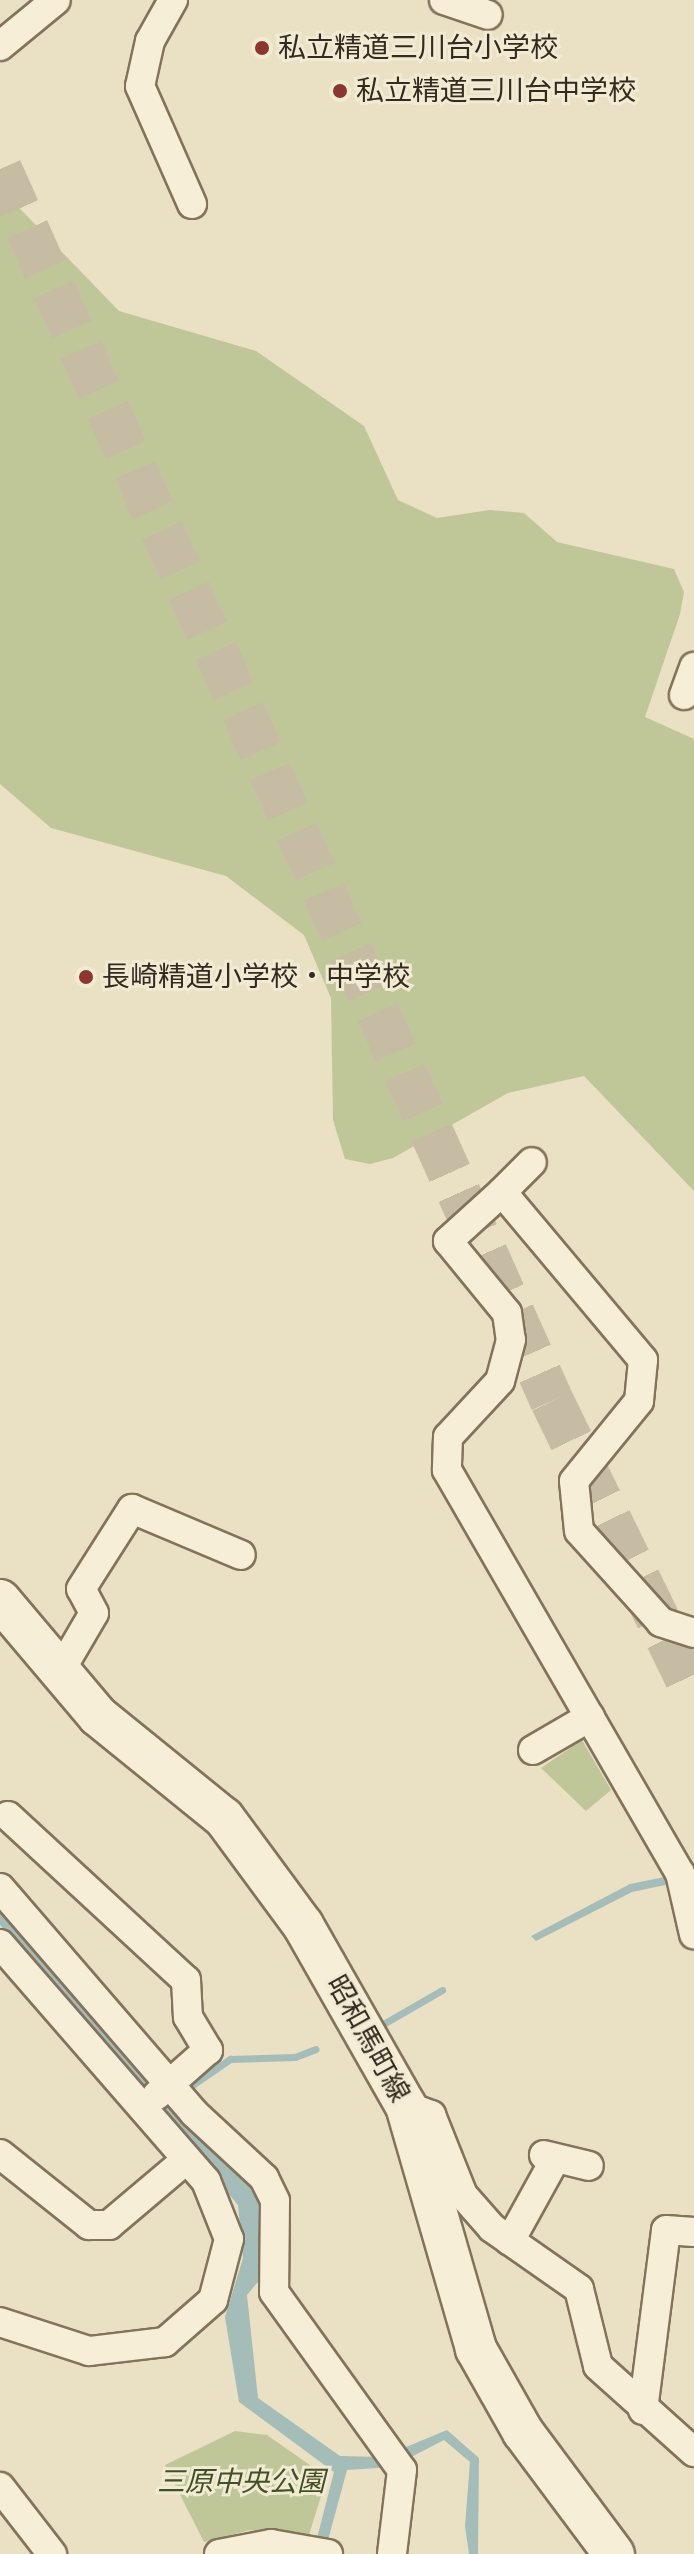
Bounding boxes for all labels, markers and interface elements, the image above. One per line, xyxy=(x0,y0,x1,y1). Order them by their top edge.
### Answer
place label: 私立精道三川台小学校 xyxy=(278,31,558,65)
marker: 私立精道三川台小学校 xyxy=(253,39,271,57)
place label: 私立精道三川台中学校 xyxy=(356,74,636,108)
marker: 私立精道三川台中学校 xyxy=(331,82,349,100)
place label: 長崎精道小学校・中学校 xyxy=(102,960,410,994)
marker: 長崎精道小学校・中学校 xyxy=(77,968,95,986)
street label: 昭和馬町線 xyxy=(319,1970,417,2108)
park label: 三原中央公園 xyxy=(157,2465,325,2499)

